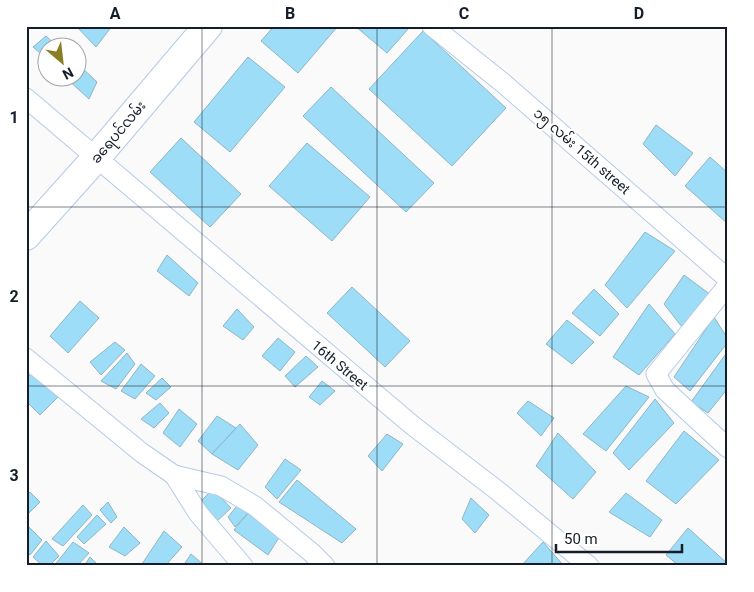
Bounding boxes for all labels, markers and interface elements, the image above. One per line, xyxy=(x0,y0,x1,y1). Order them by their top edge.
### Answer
text: A xyxy=(110,4,121,23)
text: B xyxy=(285,4,295,23)
text: C xyxy=(459,4,469,23)
text: D xyxy=(634,4,644,23)
north arrow xyxy=(38,38,88,88)
text: N xyxy=(60,64,76,83)
street label: ခရေပင်လမ်း xyxy=(86,96,152,169)
street label: ၁၅ လမ်း 15th street xyxy=(528,103,635,201)
text: 1 xyxy=(9,108,19,127)
text: 2 xyxy=(9,287,19,306)
street label: 16th Street xyxy=(309,337,372,393)
text: 3 xyxy=(9,466,19,485)
scale bar xyxy=(556,522,683,554)
text: 50 m xyxy=(564,530,598,548)

